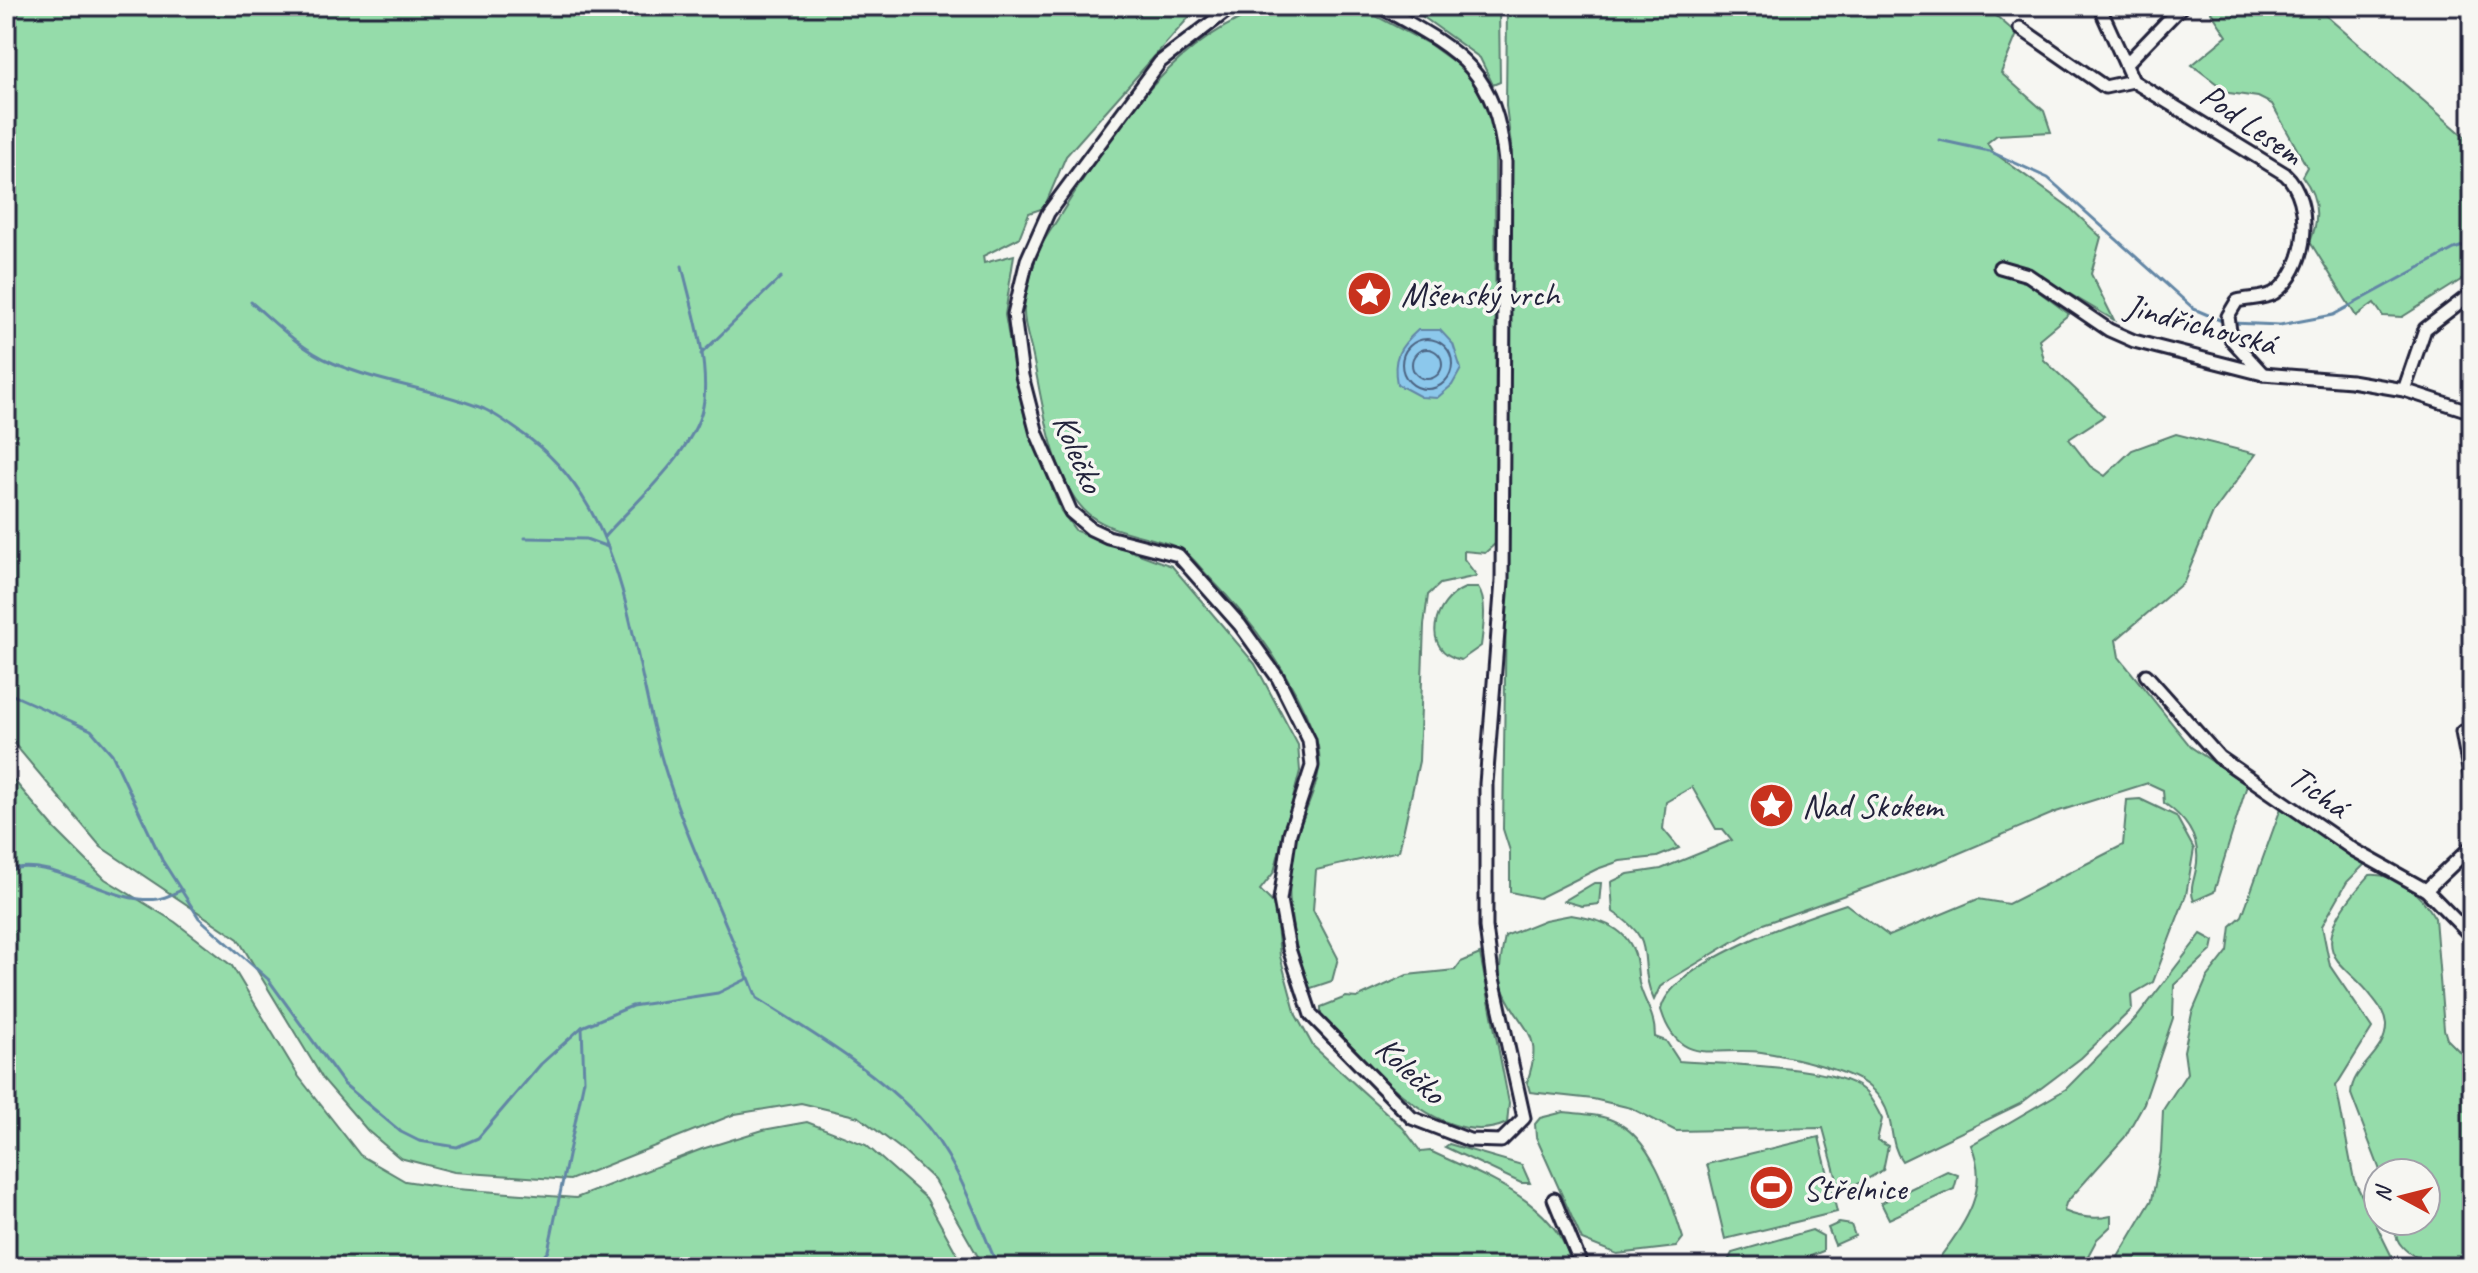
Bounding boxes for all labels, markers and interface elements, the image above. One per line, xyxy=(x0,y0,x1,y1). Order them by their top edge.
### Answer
street label: Pod Lesem xyxy=(2192,73,2312,175)
place icon: Mšenský vrch xyxy=(1346,270,1394,318)
place label: Mšenský vrch xyxy=(1401,273,1561,316)
street label: Jindřichovská xyxy=(2119,283,2284,366)
street label: Kolečko xyxy=(1043,407,1115,500)
street label: Tichá xyxy=(2280,755,2360,829)
place icon: Nad Skokem xyxy=(1747,781,1795,829)
place label: Nad Skokem xyxy=(1802,784,1945,827)
street label: Kolečko xyxy=(1367,1027,1457,1115)
north arrow xyxy=(2362,1157,2442,1237)
sports icon: Střelnice xyxy=(1748,1164,1796,1212)
place label: Střelnice xyxy=(1803,1167,1908,1210)
text: N xyxy=(2368,1183,2398,1203)

